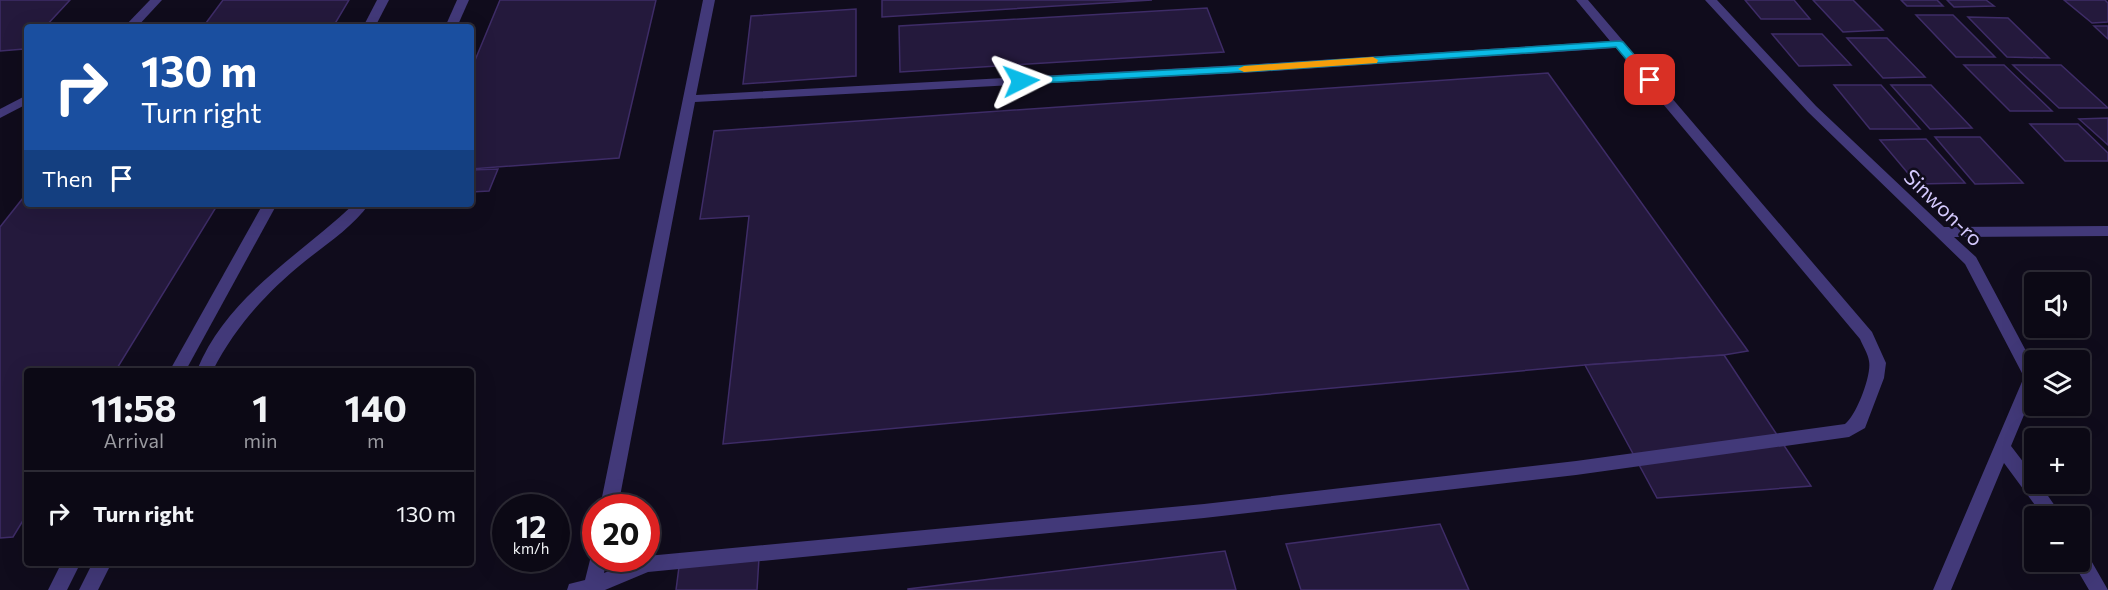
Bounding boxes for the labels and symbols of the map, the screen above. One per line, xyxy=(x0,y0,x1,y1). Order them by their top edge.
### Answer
position arrow xyxy=(989,49,1053,113)
pin xyxy=(1624,54,1675,105)
street label: Sinwon-ro xyxy=(1899,163,1989,251)
speed limit sign: 20 xyxy=(582,494,660,572)

